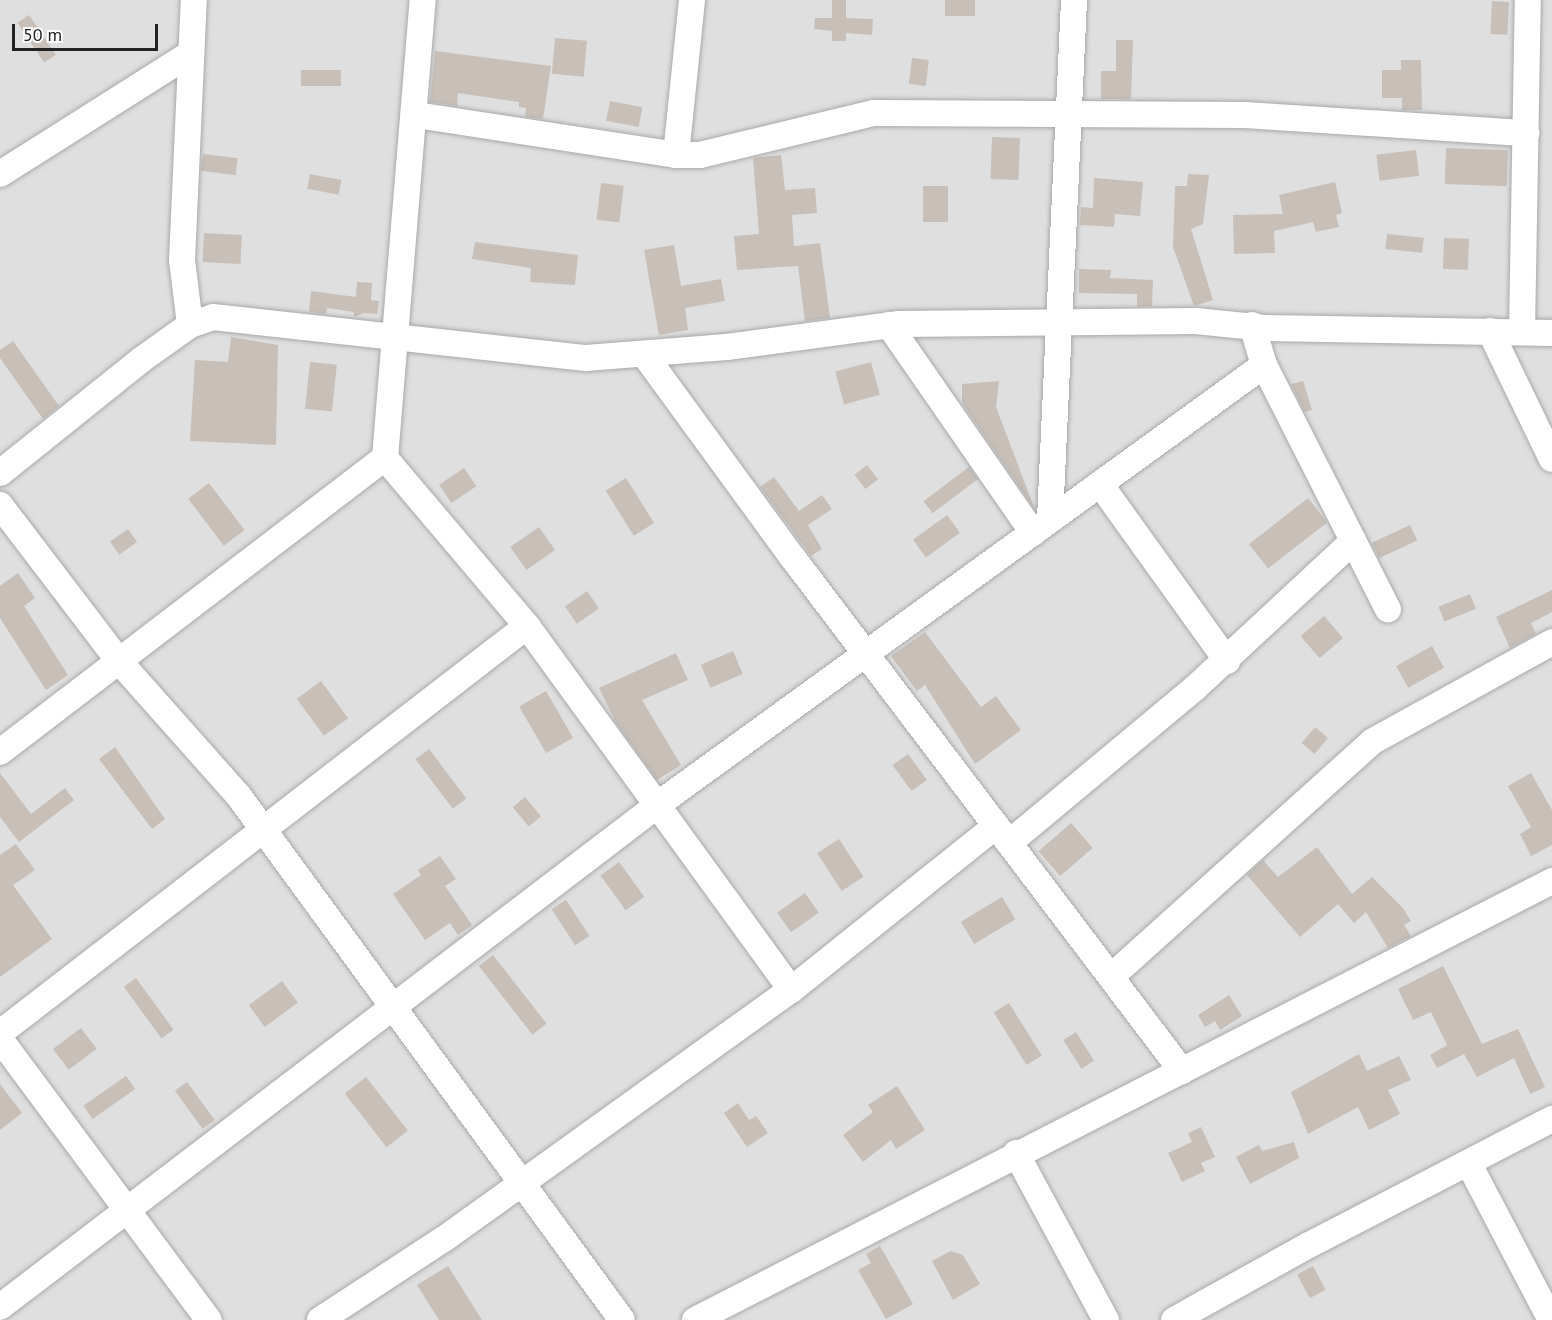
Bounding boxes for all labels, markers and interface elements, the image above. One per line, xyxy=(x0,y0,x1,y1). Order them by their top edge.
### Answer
scale bar xyxy=(15,12,160,50)
text: 50 m xyxy=(23,23,62,46)

